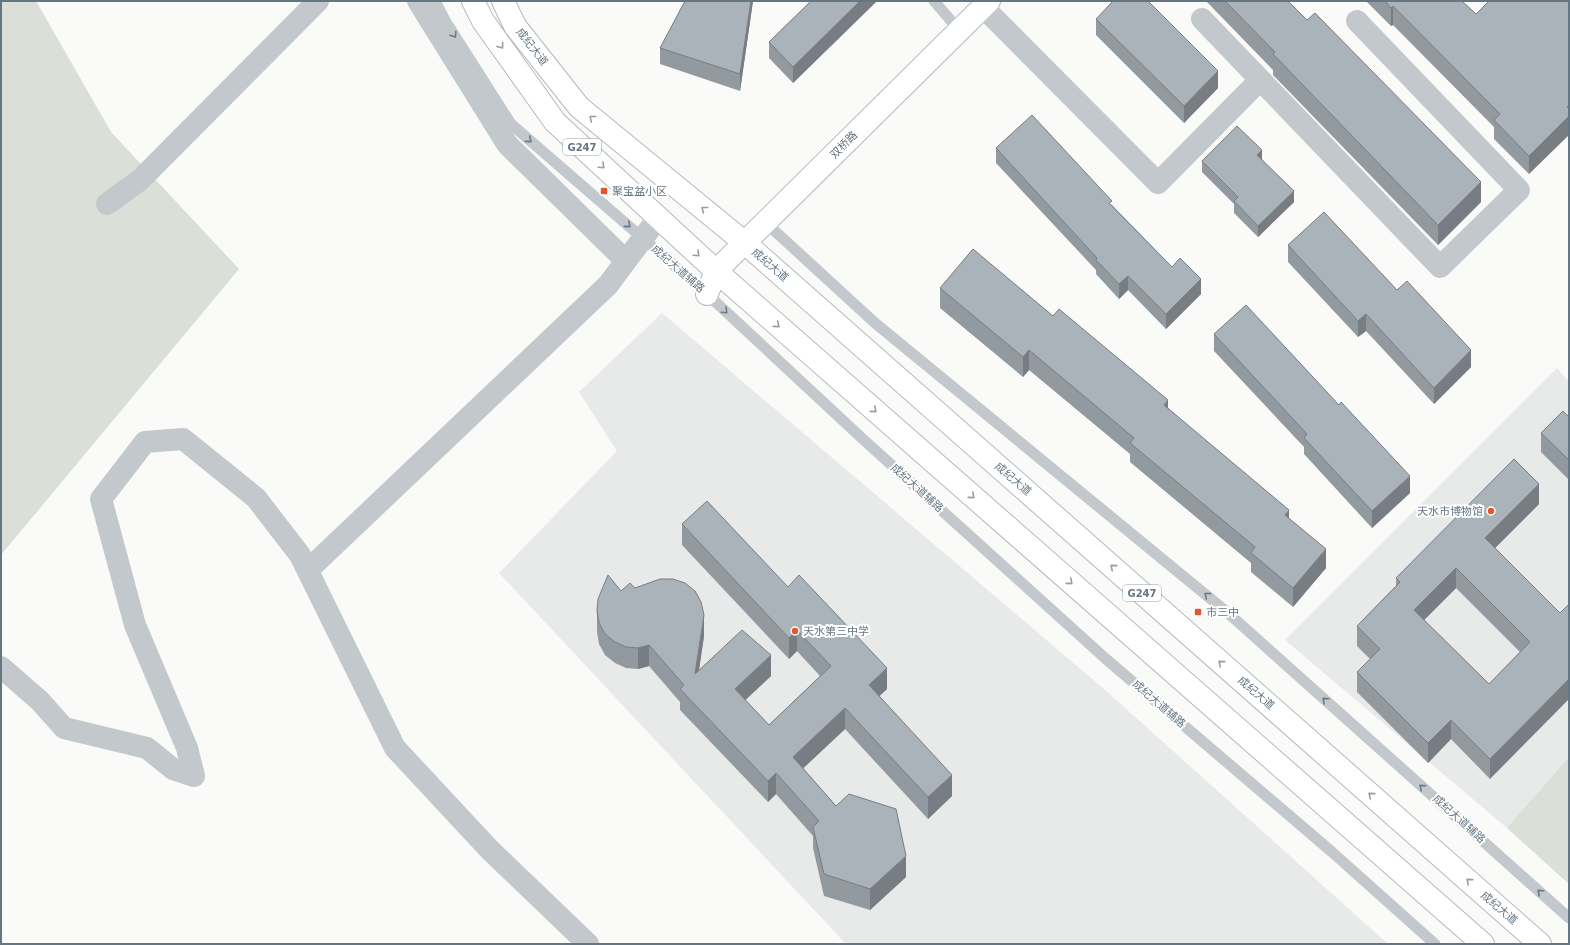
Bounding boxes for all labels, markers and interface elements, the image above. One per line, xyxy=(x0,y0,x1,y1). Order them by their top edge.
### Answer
street label: 成纪大道 xyxy=(513,26,551,68)
one-way arrow xyxy=(449,31,457,38)
one-way arrow xyxy=(496,41,503,48)
one-way arrow xyxy=(590,115,597,122)
street label: 双桥路 xyxy=(828,129,860,161)
one-way arrow xyxy=(525,135,532,142)
road number: G247 xyxy=(563,139,601,155)
one-way arrow xyxy=(597,161,605,169)
place label: 聚宝盆小区 xyxy=(612,185,667,198)
marker: 聚宝盆小区 xyxy=(599,186,609,196)
one-way arrow xyxy=(701,207,708,214)
one-way arrow xyxy=(623,220,631,227)
street label: 成纪大道辅路 xyxy=(649,242,707,296)
street label: 成纪大道 xyxy=(749,246,791,284)
one-way arrow xyxy=(692,250,700,257)
one-way arrow xyxy=(720,306,728,314)
one-way arrow xyxy=(772,320,779,327)
one-way arrow xyxy=(870,406,877,413)
street label: 成纪大道 xyxy=(992,460,1034,498)
street label: 成纪大道辅路 xyxy=(888,461,946,515)
one-way arrow xyxy=(968,491,975,498)
place label: 天水市博物馆 xyxy=(1417,505,1483,518)
marker: 天水市博物馆 xyxy=(1486,506,1496,516)
one-way arrow xyxy=(1111,565,1118,572)
one-way arrow xyxy=(1065,577,1073,584)
road number: G247 xyxy=(1123,585,1161,601)
one-way arrow xyxy=(1204,593,1211,600)
place label: 市三中 xyxy=(1206,606,1239,619)
marker: 市三中 xyxy=(1193,607,1203,617)
place label: 天水第三中学 xyxy=(803,625,869,638)
marker: 天水第三中学 xyxy=(790,626,800,636)
one-way arrow xyxy=(1218,660,1226,667)
street label: 成纪大道 xyxy=(1235,674,1277,712)
street label: 成纪大道辅路 xyxy=(1130,677,1188,731)
one-way arrow xyxy=(1323,698,1330,705)
one-way arrow xyxy=(1419,784,1427,791)
one-way arrow xyxy=(1368,792,1376,800)
street label: 成纪大道辅路 xyxy=(1430,792,1488,846)
one-way arrow xyxy=(1466,879,1473,886)
street label: 成纪大道 xyxy=(1478,889,1520,927)
one-way arrow xyxy=(1537,889,1545,897)

